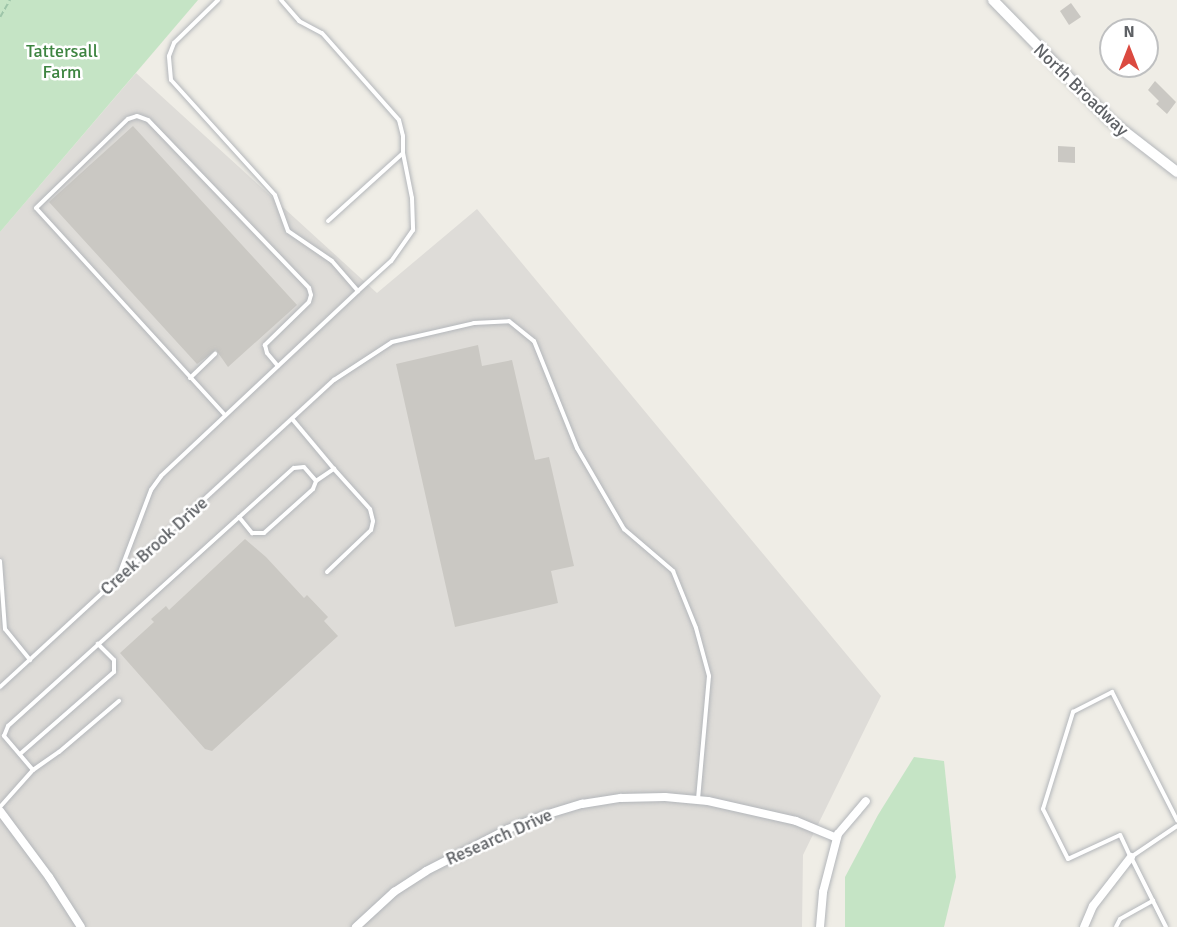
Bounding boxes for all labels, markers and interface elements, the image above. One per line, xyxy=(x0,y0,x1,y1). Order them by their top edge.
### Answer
north arrow xyxy=(1099,18,1159,78)
text: N xyxy=(1123,22,1135,42)
street label: North Broadway xyxy=(1029,39,1133,141)
park label: Tattersall Farm xyxy=(26,41,98,84)
street label: Creek Brook Drive xyxy=(96,492,212,600)
street label: Research Drive xyxy=(442,804,556,870)

